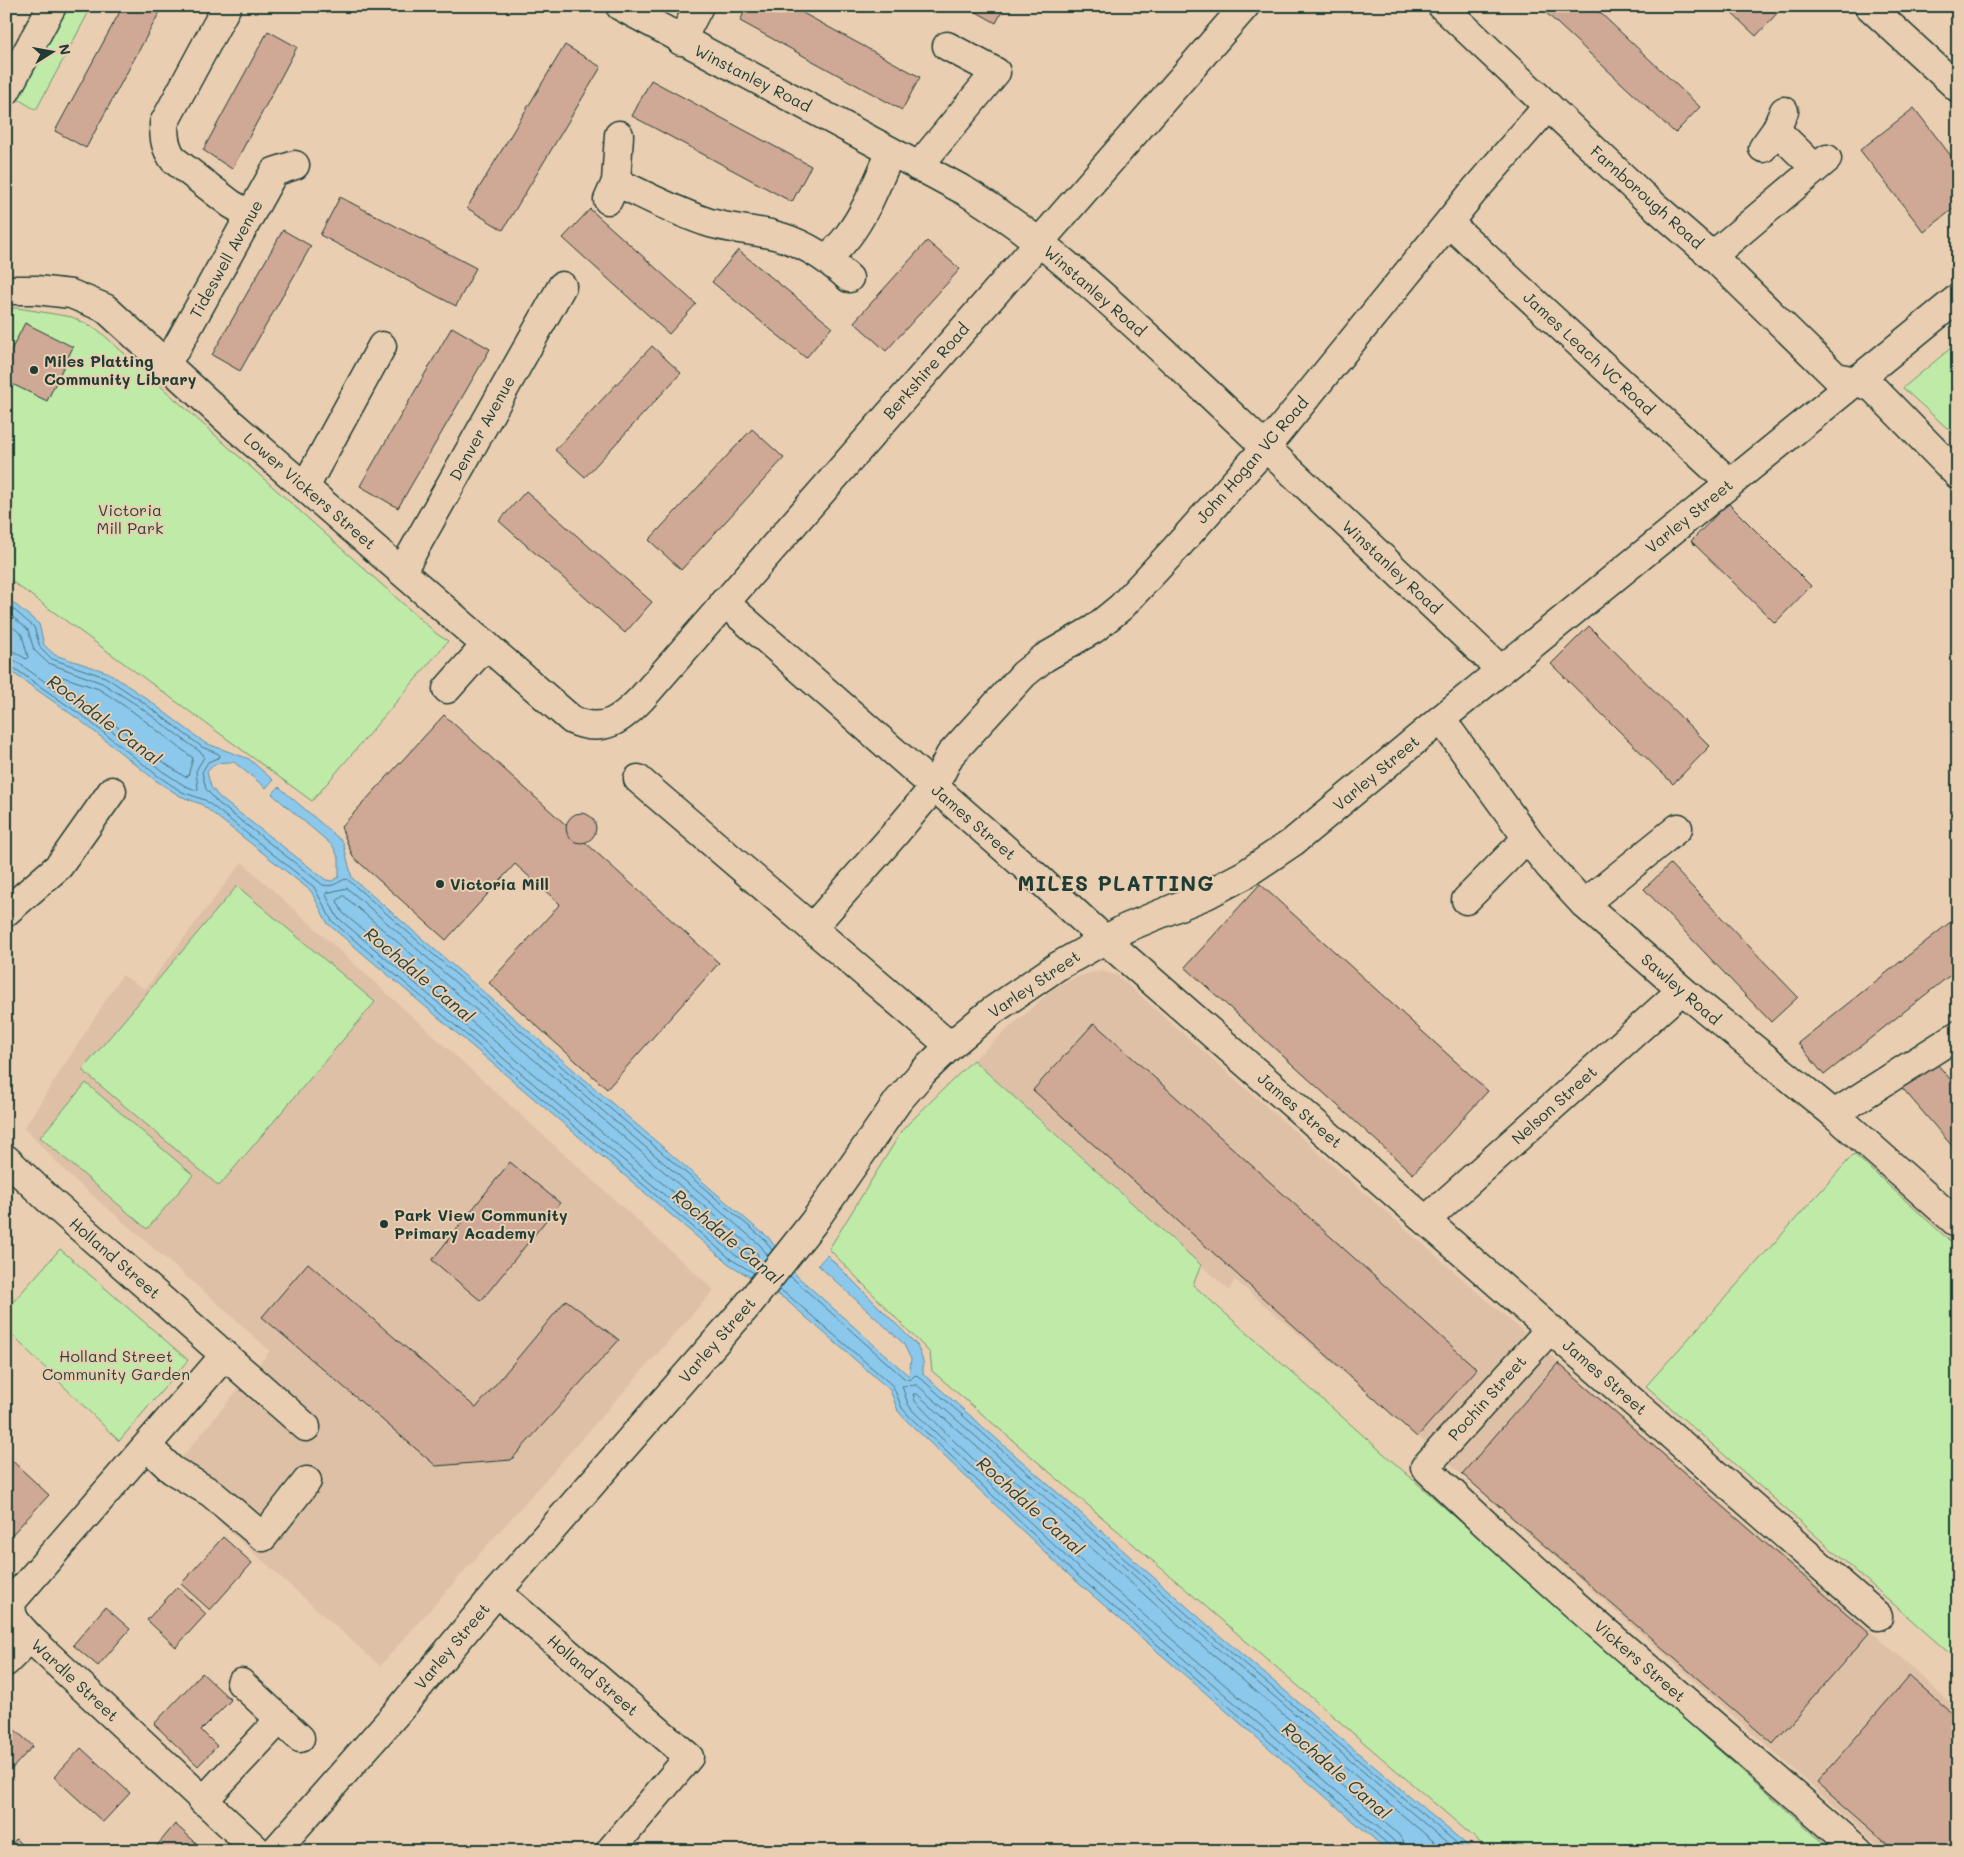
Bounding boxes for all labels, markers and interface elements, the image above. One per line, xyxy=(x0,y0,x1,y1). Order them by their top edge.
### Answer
north arrow xyxy=(28,28,78,78)
street label: Winstanley Road xyxy=(691,39,815,116)
text: N xyxy=(55,42,76,56)
street label: Farnborough Road xyxy=(1586,140,1708,253)
street label: Tideswell Avenue xyxy=(184,196,267,322)
street label: Winstanley Road xyxy=(1040,240,1151,341)
street label: James Leach VC Road xyxy=(1519,286,1659,419)
street label: Berkshire Road xyxy=(878,318,973,423)
place label: Miles Platting Community Library xyxy=(44,350,197,389)
marker: Miles Platting Community Library xyxy=(28,364,40,376)
street label: Denver Avenue xyxy=(444,372,519,484)
street label: John Hogan VC Road xyxy=(1191,392,1313,527)
street label: Lower Vickers Street xyxy=(240,428,381,554)
street label: Varley Street xyxy=(1641,474,1737,557)
park label: Victoria Mill Park xyxy=(96,499,164,538)
street label: Winstanley Road xyxy=(1338,515,1447,618)
water label: Rochdale Canal xyxy=(43,668,167,770)
street label: Varley Street xyxy=(1328,730,1423,815)
street label: James Street xyxy=(928,779,1021,864)
district label: MILES PLATTING xyxy=(1018,869,1214,896)
place label: Victoria Mill xyxy=(450,873,549,894)
marker: Victoria Mill xyxy=(434,878,446,890)
water label: Rochdale Canal xyxy=(360,921,480,1028)
street label: Varley Street xyxy=(984,945,1084,1022)
street label: Sawley Road xyxy=(1637,948,1725,1029)
street label: Nelson Street xyxy=(1507,1061,1601,1149)
street label: James Street xyxy=(1254,1067,1347,1152)
water label: Rochdale Canal xyxy=(668,1183,788,1290)
place label: Park View Community Primary Academy xyxy=(394,1204,568,1243)
street label: Holland Street xyxy=(65,1212,165,1303)
marker: Park View Community Primary Academy xyxy=(378,1218,390,1230)
street label: Varley Street xyxy=(674,1293,760,1387)
street label: James Street xyxy=(1559,1334,1652,1419)
park label: Holland Street Community Garden xyxy=(42,1345,190,1384)
street label: Pochin Street xyxy=(1443,1351,1530,1445)
water label: Rochdale Canal xyxy=(972,1451,1090,1560)
street label: Varley Street xyxy=(409,1598,494,1693)
street label: Vickers Street xyxy=(1590,1615,1691,1706)
street label: Holland Street xyxy=(543,1629,643,1720)
street label: Wardle Street xyxy=(27,1634,124,1726)
water label: Rochdale Canal xyxy=(1277,1716,1396,1824)

